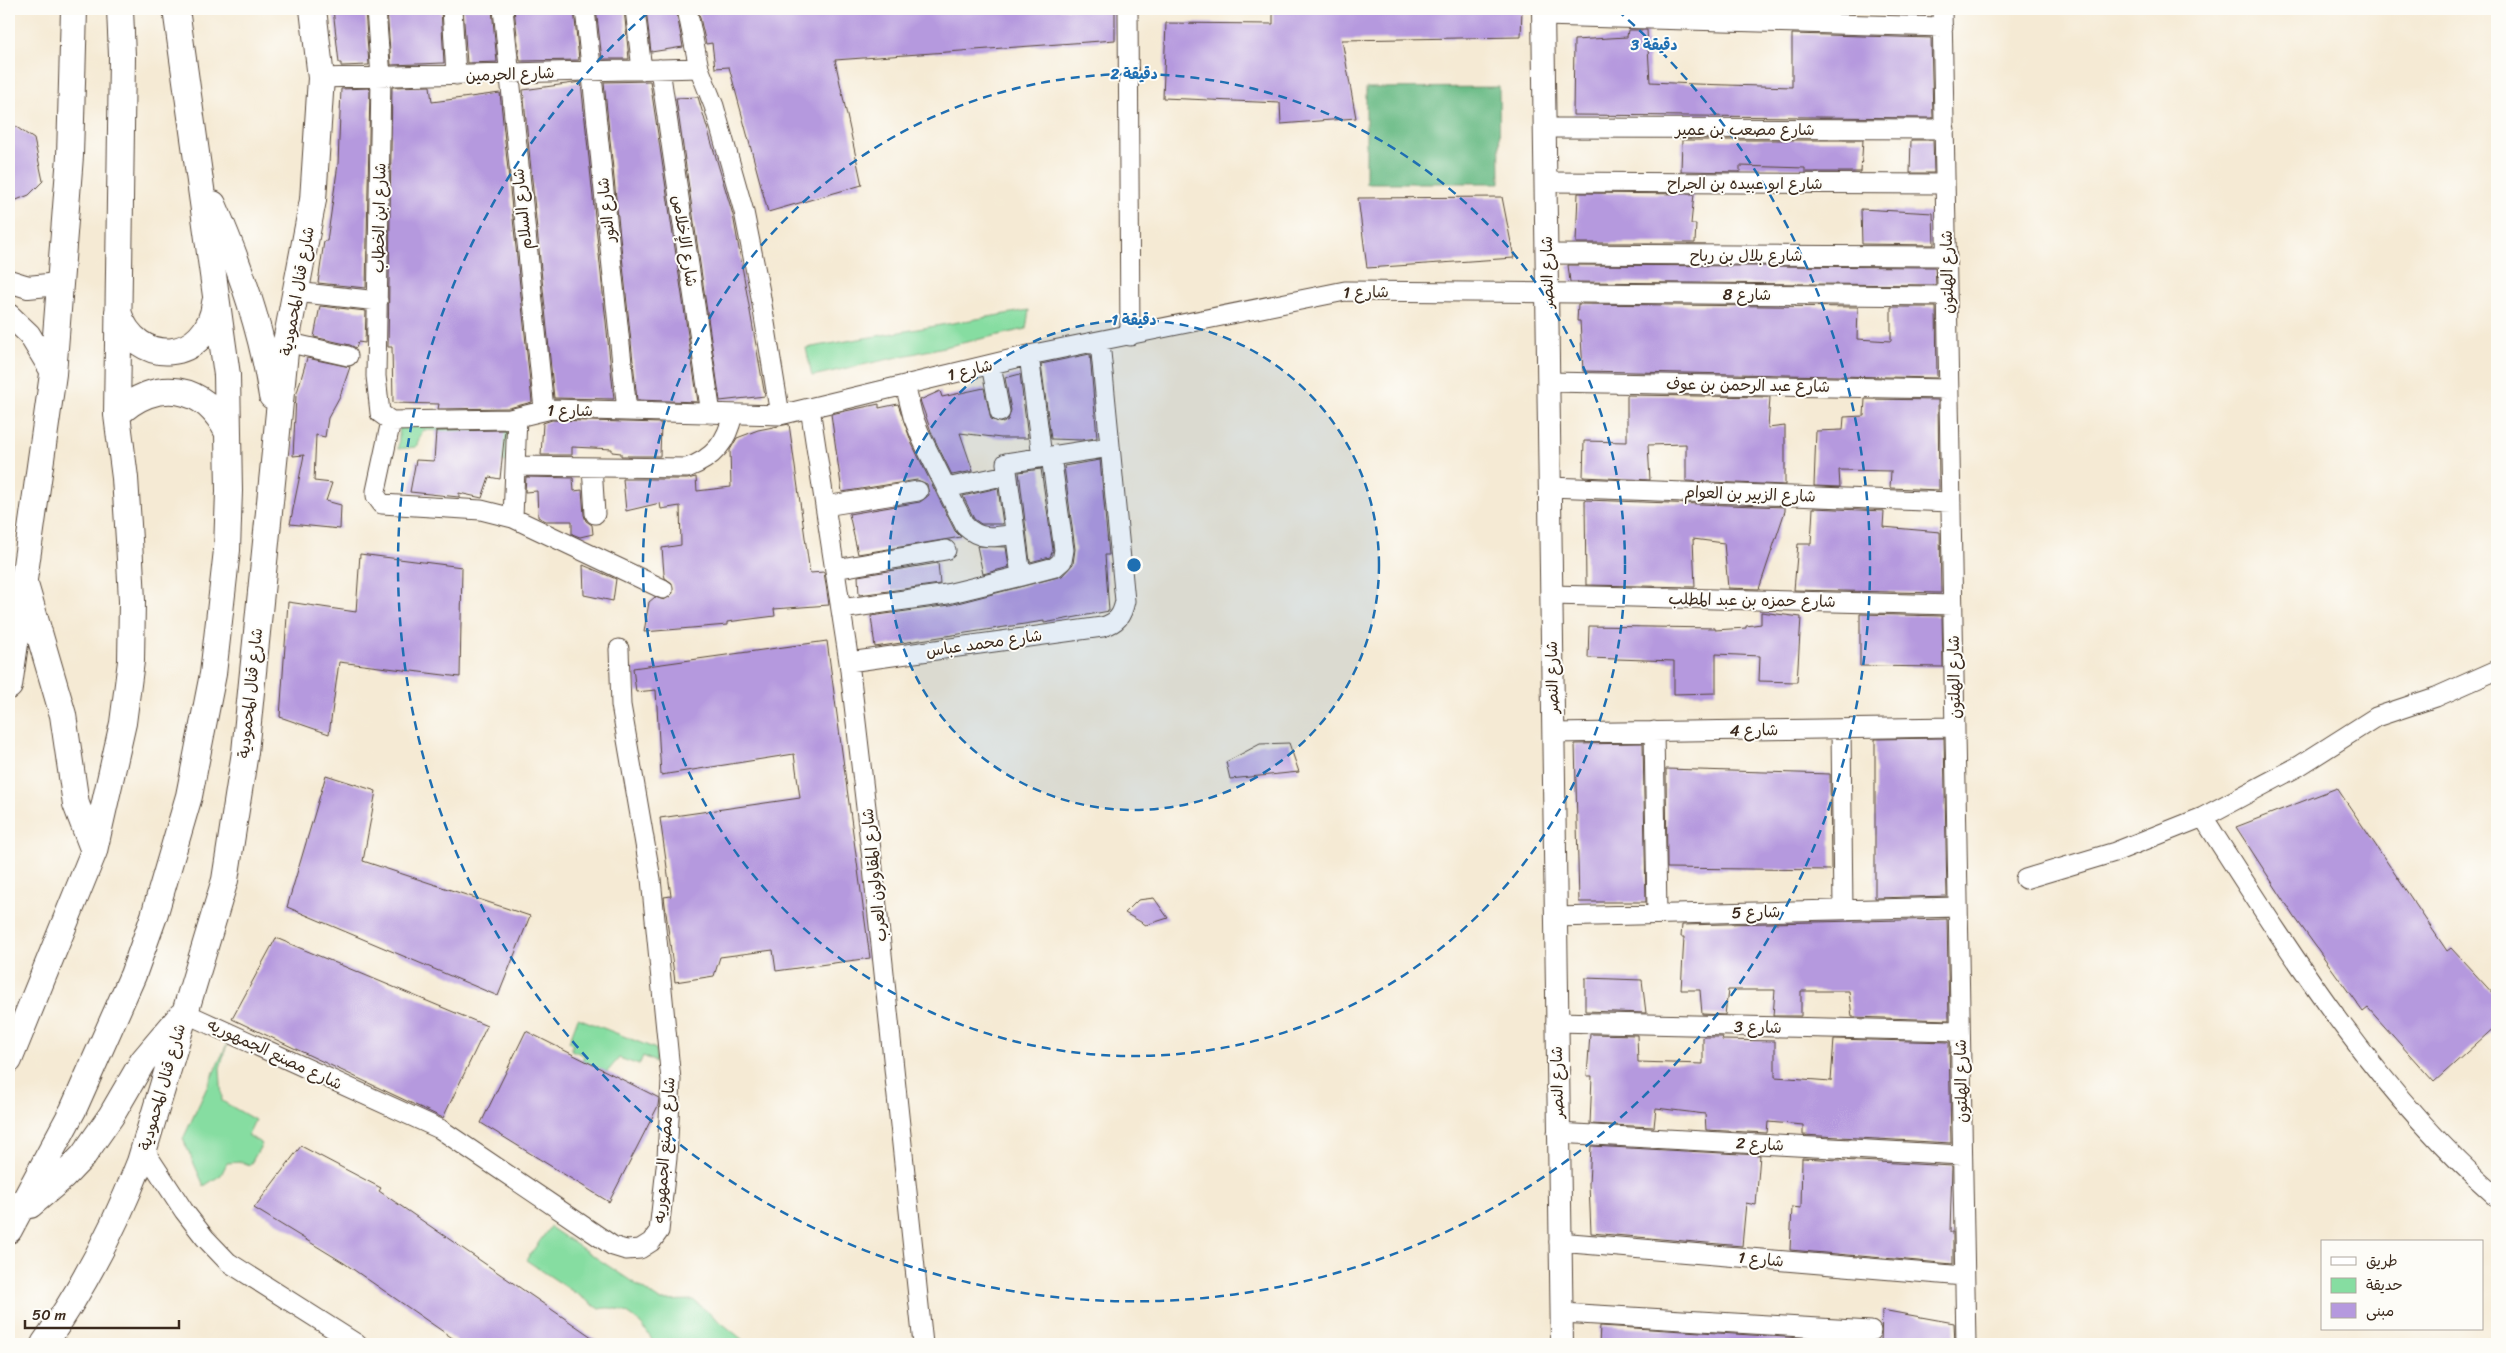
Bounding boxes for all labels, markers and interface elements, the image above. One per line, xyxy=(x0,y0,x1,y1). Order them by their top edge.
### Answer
text: 3 دقيقة xyxy=(1630,32,1677,58)
street label: شارع الحرمين xyxy=(465,58,555,90)
text: 2 دقيقة xyxy=(1109,61,1158,87)
street label: شارع مصعب بن عمير xyxy=(1673,115,1815,144)
street label: شارع ابن الخطاب xyxy=(364,163,394,273)
street label: شارع السلام xyxy=(503,167,541,251)
street label: شارع ابو عبيده بن الجراح xyxy=(1667,169,1823,198)
street label: شارع النور xyxy=(588,176,624,246)
street label: شارع الإخلاص xyxy=(663,193,707,289)
street label: شارع قنال المحمودية xyxy=(271,224,323,358)
street label: شارع الهلتون xyxy=(1932,230,1962,314)
street label: شارع النصر xyxy=(1532,236,1562,310)
street label: شارع بلال بن رباح xyxy=(1690,241,1802,270)
street label: شارع 1 xyxy=(1343,277,1389,307)
street label: شارع 8 xyxy=(1723,280,1771,309)
text: 1 دقيقة xyxy=(1112,307,1157,333)
street label: شارع 1 xyxy=(944,350,996,390)
street label: شارع عبد الرحمن بن عوف xyxy=(1666,369,1830,401)
street label: شارع 1 xyxy=(547,396,593,425)
street label: شارع الزبير بن العوام xyxy=(1684,477,1816,511)
centre of rings xyxy=(1125,556,1143,574)
street label: شارع حمزه بن عبد المطلب xyxy=(1668,584,1836,616)
street label: شارع محمد عباس xyxy=(924,620,1044,666)
street label: شارع قنال المحمودية xyxy=(229,626,271,760)
street label: شارع الهلتون xyxy=(1939,635,1969,719)
street label: شارع النصر xyxy=(1537,641,1567,715)
street label: شارع 4 xyxy=(1729,715,1779,745)
street label: شارع المقاولون العرب xyxy=(853,807,895,943)
street label: شارع 5 xyxy=(1731,897,1781,927)
street label: شارع مصنع الجمهوريه xyxy=(203,1010,347,1098)
street label: شارع 3 xyxy=(1734,1012,1782,1042)
street label: شارع قنال المحمودية xyxy=(130,1020,194,1154)
street label: شارع الهلتون xyxy=(1946,1039,1976,1123)
street label: شارع النصر xyxy=(1542,1046,1572,1120)
street label: شارع مصنع الجمهوريه xyxy=(644,1076,684,1224)
street label: شارع 2 xyxy=(1735,1128,1785,1160)
legend xyxy=(2321,1240,2484,1330)
street label: شارع 1 xyxy=(1737,1243,1785,1275)
text: طريق xyxy=(2366,1248,2398,1274)
text: حديقة xyxy=(2366,1272,2403,1298)
scale bar xyxy=(25,1298,179,1330)
text: مبنى xyxy=(2366,1298,2394,1324)
text: 50 m xyxy=(32,1302,67,1328)

